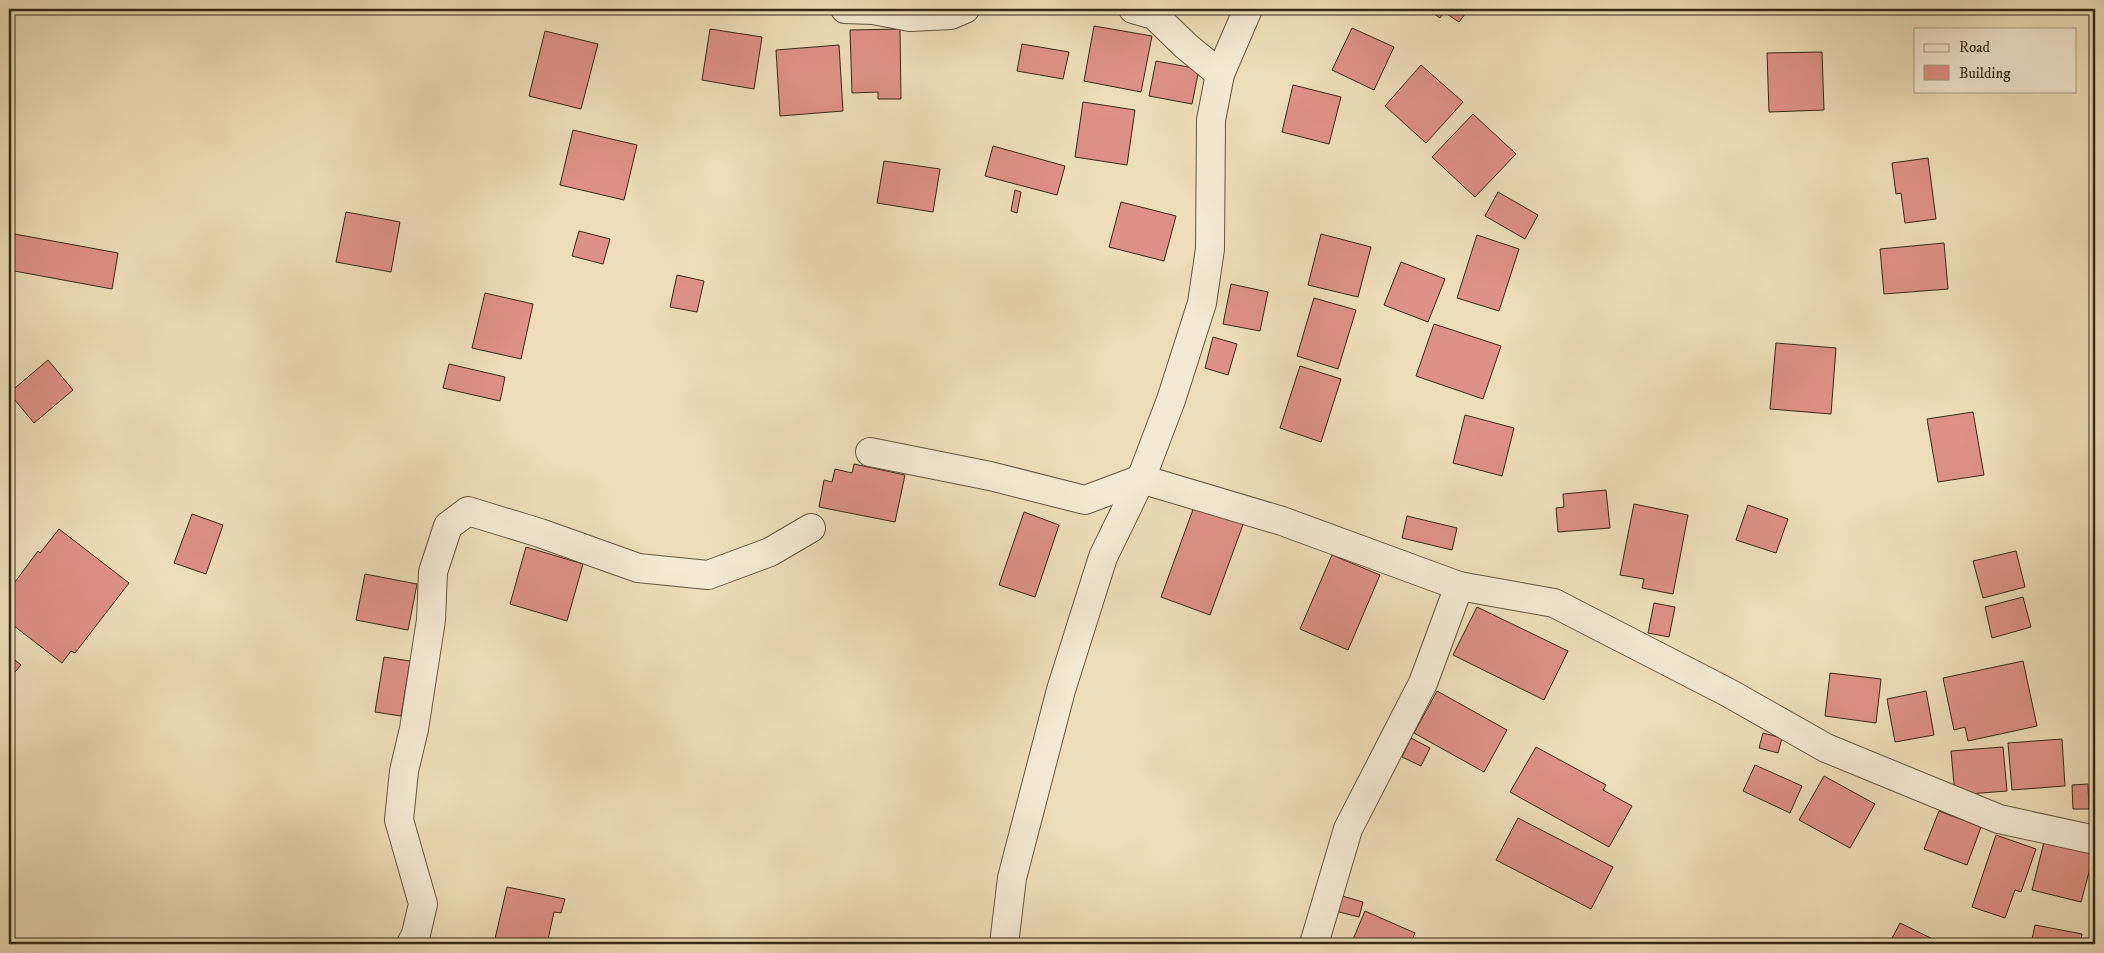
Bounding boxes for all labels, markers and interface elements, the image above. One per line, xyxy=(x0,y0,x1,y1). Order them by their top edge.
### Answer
legend xyxy=(1914,28,2076,92)
text: Road xyxy=(1959,38,1991,57)
text: Building xyxy=(1959,64,2011,83)

